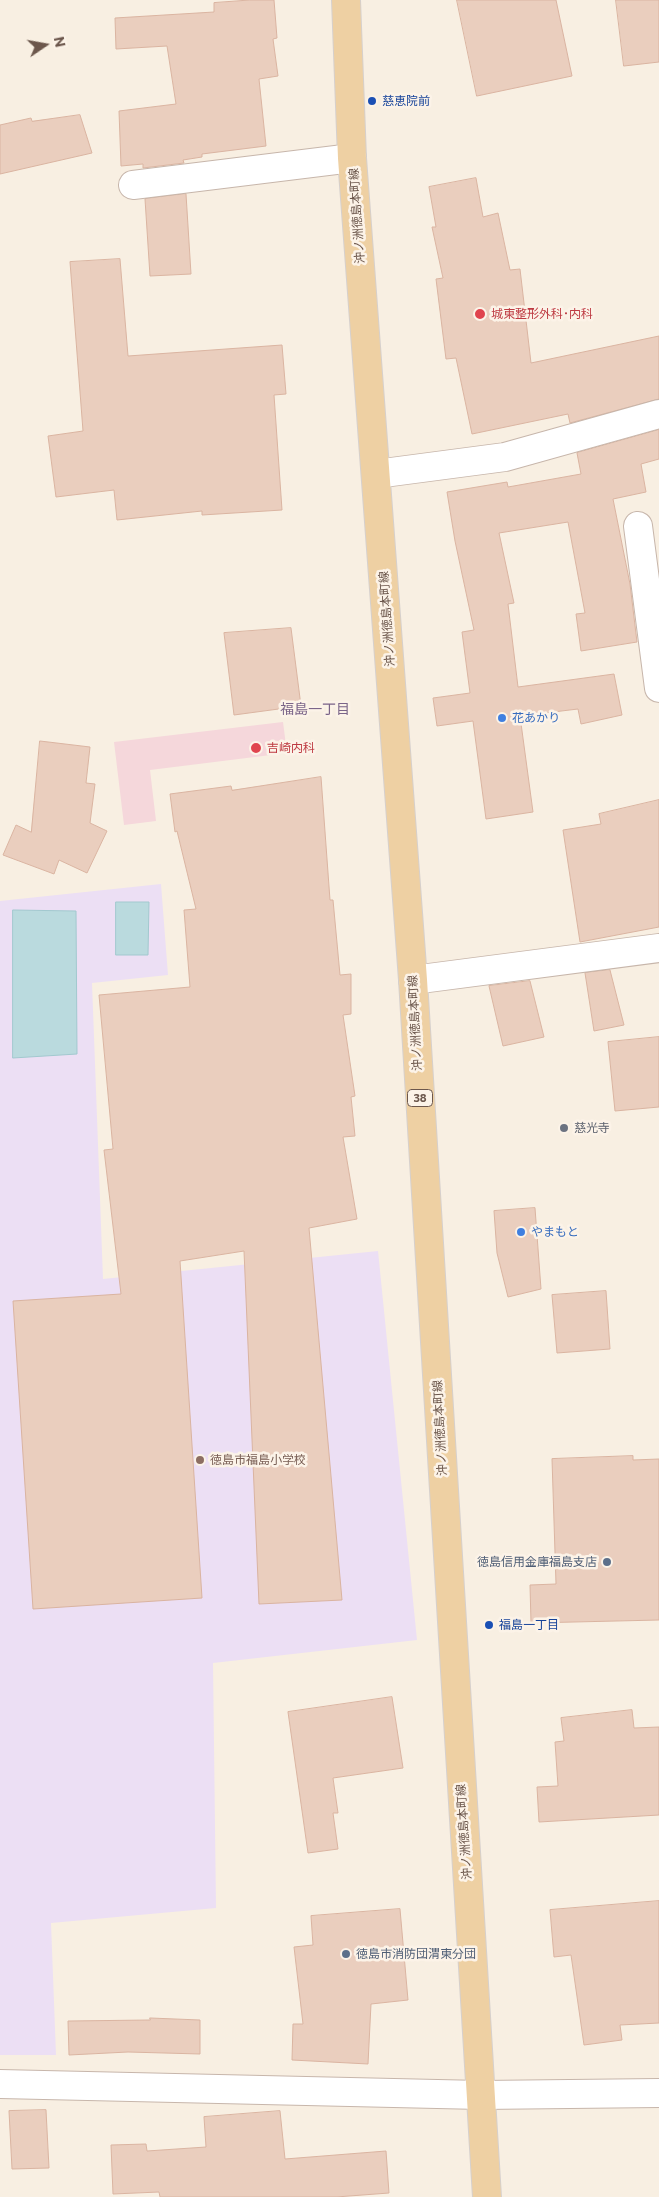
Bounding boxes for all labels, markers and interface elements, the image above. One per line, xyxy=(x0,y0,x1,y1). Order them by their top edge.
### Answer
north arrow xyxy=(20,20,70,70)
text: N xyxy=(51,35,70,49)
place label: 慈恵院前 xyxy=(382,94,430,108)
marker: 慈恵院前 xyxy=(366,95,378,107)
street label: 沖ノ洲徳島本町線 xyxy=(346,168,368,264)
marker: 城東整形外科･内科 xyxy=(473,307,487,321)
place label: 城東整形外科･内科 xyxy=(491,307,593,321)
street label: 沖ノ洲徳島本町線 xyxy=(376,571,398,667)
district label: 福島一丁目 xyxy=(280,701,350,717)
place label: 花あかり xyxy=(512,711,560,725)
marker: 花あかり xyxy=(496,712,508,724)
marker: 吉崎内科 xyxy=(249,741,263,755)
place label: 吉崎内科 xyxy=(267,741,315,755)
street label: 沖ノ洲徳島本町線 xyxy=(405,975,425,1071)
road number: 38 xyxy=(408,1090,432,1106)
place label: 慈光寺 xyxy=(574,1121,610,1135)
marker: 慈光寺 xyxy=(558,1122,570,1134)
place label: やまもと xyxy=(531,1225,579,1239)
marker: やまもと xyxy=(515,1226,527,1238)
street label: 沖ノ洲徳島本町線 xyxy=(430,1380,450,1476)
place label: 徳島市福島小学校 xyxy=(210,1453,306,1467)
marker: 徳島市福島小学校 xyxy=(194,1454,206,1466)
place label: 徳島信用金庫福島支店 xyxy=(477,1555,597,1569)
marker: 徳島信用金庫福島支店 xyxy=(601,1556,613,1568)
place label: 福島一丁目 xyxy=(499,1618,559,1632)
marker: 福島一丁目 xyxy=(483,1619,495,1631)
street label: 沖ノ洲徳島本町線 xyxy=(453,1784,475,1880)
place label: 徳島市消防団渭東分団 xyxy=(356,1947,476,1961)
marker: 徳島市消防団渭東分団 xyxy=(340,1948,352,1960)

